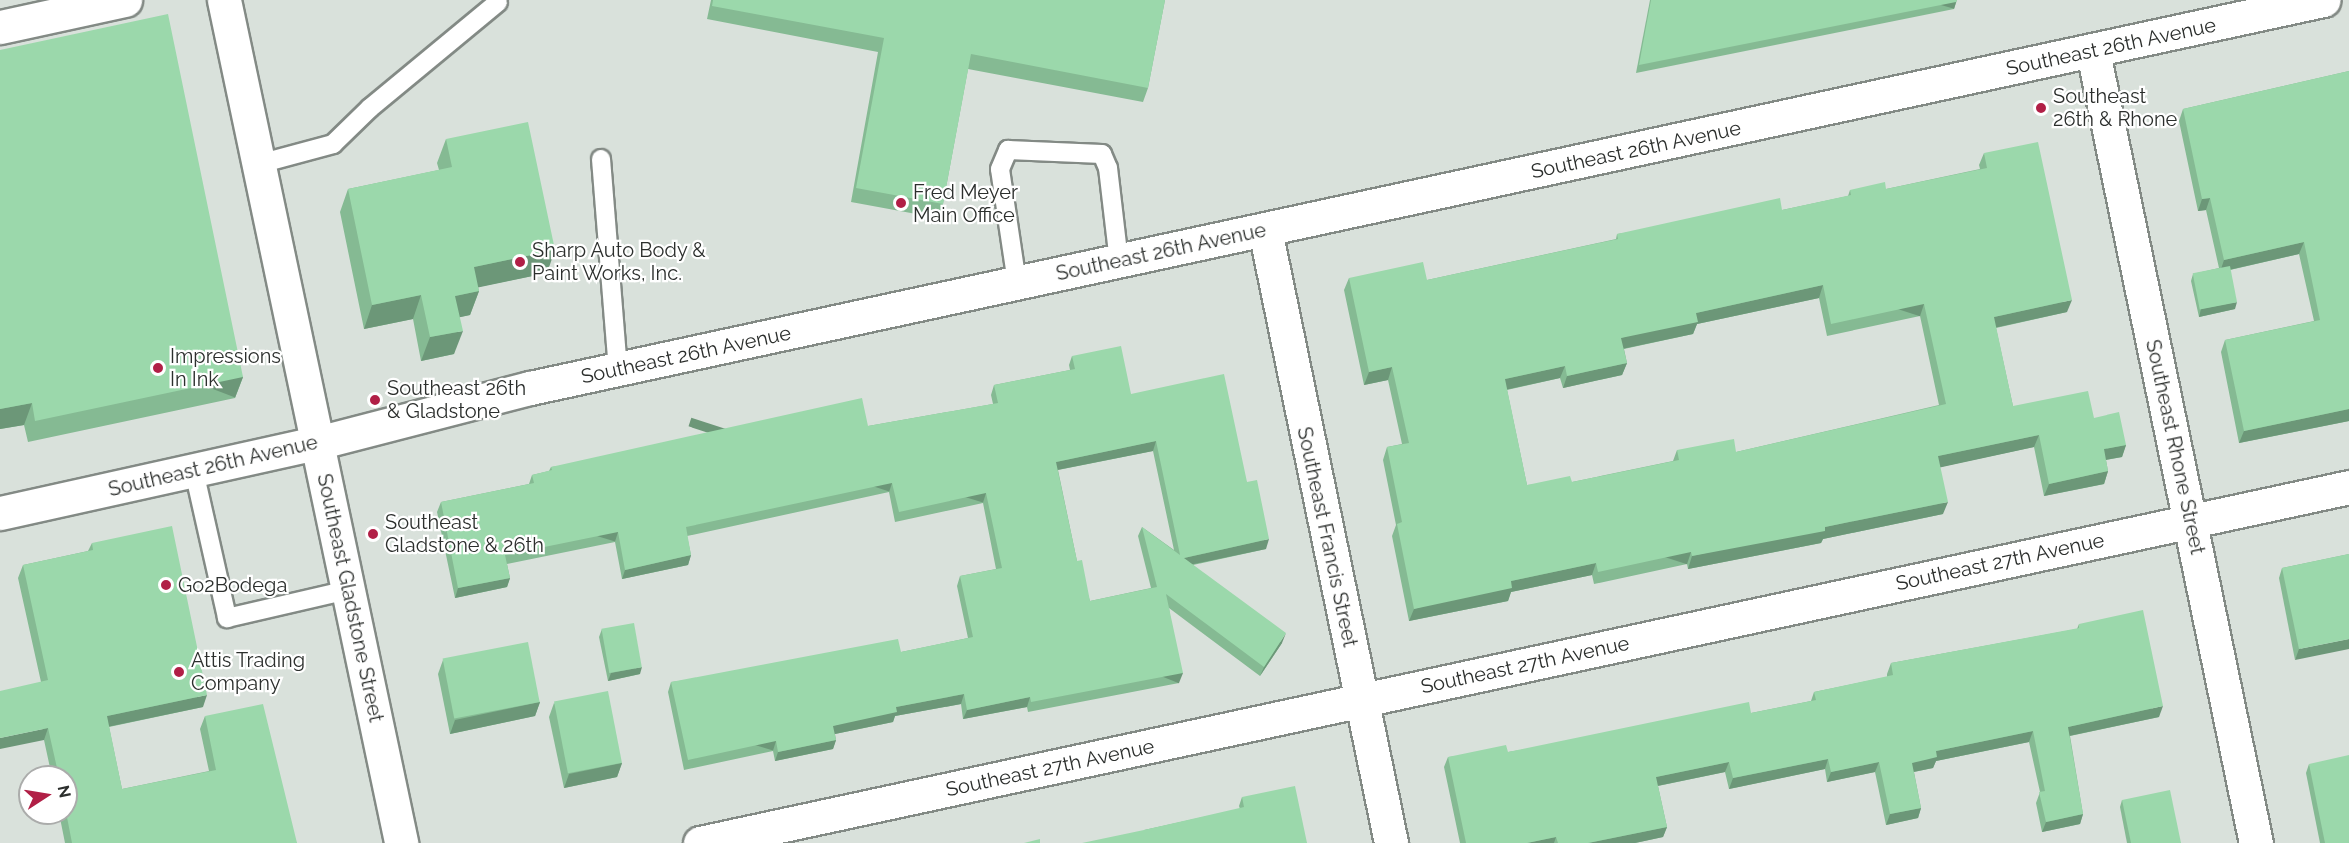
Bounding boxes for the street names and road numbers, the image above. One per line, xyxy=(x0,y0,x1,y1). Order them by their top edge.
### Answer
street label: Southeast 26th Avenue xyxy=(2004,13,2218,81)
street label: Southeast 26th Avenue xyxy=(1529,116,1743,184)
street label: Southeast 26th Avenue xyxy=(1054,218,1268,286)
street label: Southeast 26th Avenue xyxy=(579,321,793,389)
street label: Southeast Rhone Street xyxy=(2141,337,2209,557)
street label: Southeast Francis Street xyxy=(1292,425,1362,649)
street label: Southeast 26th Avenue xyxy=(106,430,320,502)
street label: Southeast Gladstone Street xyxy=(312,472,388,724)
street label: Southeast 27th Avenue xyxy=(1893,528,2107,596)
street label: Southeast 27th Avenue xyxy=(1418,631,1632,699)
street label: Southeast 27th Avenue xyxy=(943,734,1157,802)

